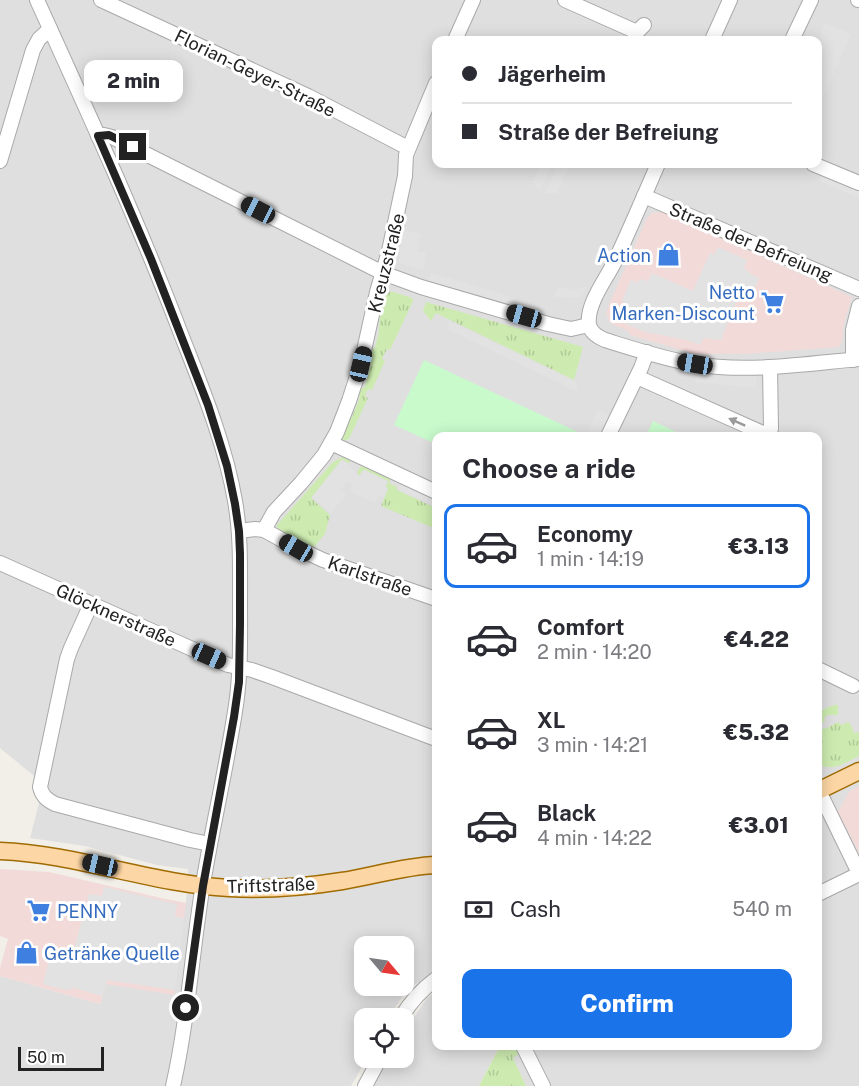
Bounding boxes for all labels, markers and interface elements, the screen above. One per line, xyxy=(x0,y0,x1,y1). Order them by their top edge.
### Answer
street label: Florian-Geyer-Straße xyxy=(171,25,339,121)
callout: 2 min xyxy=(84,60,182,102)
text: Jägerheim xyxy=(498,61,606,87)
text: 2 min xyxy=(107,69,160,93)
text: Straße der Befreiung xyxy=(498,119,719,145)
route end xyxy=(119,133,146,160)
car xyxy=(238,194,278,226)
street label: Straße der Befreiung xyxy=(666,198,836,286)
street label: Kreuzstraße xyxy=(363,211,409,315)
shop icon: Action xyxy=(656,242,682,268)
place label: Action xyxy=(597,245,651,266)
place label: Netto Marken-Discount xyxy=(612,282,755,324)
supermarket icon: Netto Marken-Discount xyxy=(760,289,786,315)
car xyxy=(504,302,544,330)
car xyxy=(348,344,374,384)
car xyxy=(676,352,714,376)
one-way arrow xyxy=(728,417,746,427)
text: Choose a ride xyxy=(462,452,636,484)
icon: car xyxy=(465,519,519,573)
text: Economy xyxy=(537,521,633,547)
car xyxy=(276,531,316,565)
text: €3.13 xyxy=(728,533,789,559)
text: 1 min · 14:19 xyxy=(537,547,644,571)
street label: Karlstraße xyxy=(325,552,415,600)
street label: Glöcknerstraße xyxy=(53,579,179,651)
icon: car xyxy=(465,612,519,666)
text: Comfort xyxy=(537,614,624,640)
text: €4.22 xyxy=(724,626,789,652)
car xyxy=(189,640,229,672)
text: 2 min · 14:20 xyxy=(537,640,652,664)
icon: car xyxy=(465,705,519,759)
text: XL xyxy=(537,707,565,733)
text: €5.32 xyxy=(723,719,789,745)
text: 3 min · 14:21 xyxy=(537,733,648,757)
icon: car xyxy=(465,798,519,852)
text: Black xyxy=(537,800,596,826)
text: €3.01 xyxy=(729,812,789,838)
text: 4 min · 14:22 xyxy=(537,826,652,850)
car xyxy=(80,852,120,878)
street label: Triftstraße xyxy=(226,873,316,897)
icon: cash xyxy=(462,893,495,926)
text: Cash xyxy=(510,896,561,922)
text: 540 m xyxy=(732,897,792,921)
supermarket icon: PENNY xyxy=(26,898,52,924)
place label: PENNY xyxy=(57,901,118,922)
north arrow xyxy=(354,936,414,996)
map controls xyxy=(354,936,414,1068)
shop icon: Getränke Quelle xyxy=(13,940,39,966)
place label: Getränke Quelle xyxy=(44,943,180,964)
button: Confirm xyxy=(462,969,792,1038)
route start xyxy=(172,994,199,1021)
button: locate xyxy=(354,1008,414,1068)
scale bar xyxy=(18,1044,104,1072)
text: 50 m xyxy=(27,1048,65,1067)

